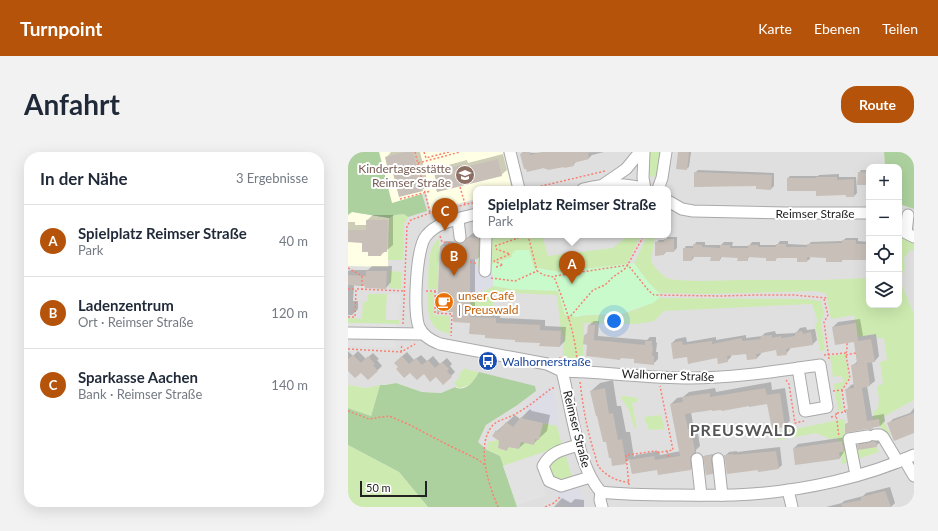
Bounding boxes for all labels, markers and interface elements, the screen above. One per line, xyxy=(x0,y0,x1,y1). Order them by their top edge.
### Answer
text: Turnpoint xyxy=(20,17,102,40)
text: Karte xyxy=(758,20,792,37)
text: Ebenen xyxy=(814,20,860,37)
text: Teilen xyxy=(882,20,918,37)
button: Route xyxy=(841,86,914,123)
text: Anfahrt xyxy=(24,87,120,121)
place label: Kindertagesstätte Reimser Straße xyxy=(358,161,451,190)
school or university icon: Kindertagesstätte Reimser Straße xyxy=(454,164,476,186)
map controls xyxy=(866,164,902,308)
button: + xyxy=(866,164,902,200)
text: In der Nähe xyxy=(40,168,128,189)
text: 3 Ergebnisse xyxy=(236,170,308,186)
popup xyxy=(473,186,671,238)
text: Spielplatz Reimser Straße xyxy=(488,195,656,213)
pin: C xyxy=(432,198,458,231)
button: − xyxy=(866,200,902,236)
street label: Reimser Straße xyxy=(775,206,855,221)
text: Park xyxy=(488,213,513,229)
text: Spielplatz Reimser Straße xyxy=(78,224,247,242)
text: A xyxy=(48,233,58,249)
text: 40 m xyxy=(279,233,308,249)
button: locate xyxy=(866,236,902,272)
text: Park xyxy=(78,242,103,258)
pin: B xyxy=(441,243,467,276)
pin: A xyxy=(559,251,585,284)
button: layers xyxy=(866,272,902,308)
place label: unser Café | Preuswald xyxy=(458,288,518,317)
cafe icon: unser Café | Preuswald xyxy=(433,291,455,313)
text: Ladenzentrum xyxy=(78,296,174,314)
text: B xyxy=(49,305,57,321)
text: 120 m xyxy=(271,305,308,321)
your location xyxy=(604,311,624,331)
text: Ort · Reimser Straße xyxy=(78,314,193,330)
bus stop icon: Walhornerstraße xyxy=(477,350,499,372)
place label: Walhornerstraße xyxy=(502,354,591,369)
street label: Walhorner Straße xyxy=(621,366,715,384)
text: Sparkasse Aachen xyxy=(78,368,198,386)
text: C xyxy=(49,377,57,393)
text: 140 m xyxy=(271,377,308,393)
text: Bank · Reimser Straße xyxy=(78,386,202,402)
street label: Reimser Straße xyxy=(560,389,594,469)
district label: PREUSWALD xyxy=(690,420,796,439)
scale bar xyxy=(360,479,427,498)
text: 50 m xyxy=(366,481,391,494)

